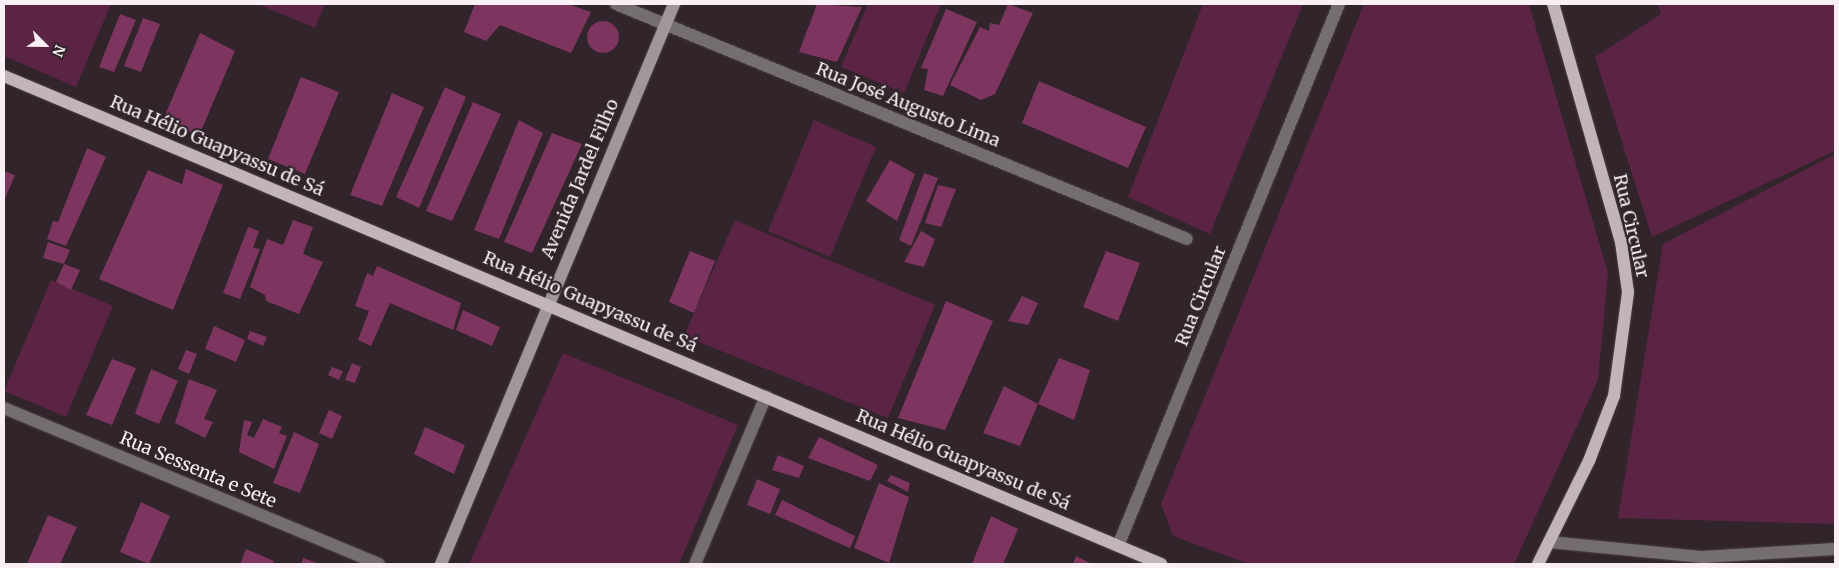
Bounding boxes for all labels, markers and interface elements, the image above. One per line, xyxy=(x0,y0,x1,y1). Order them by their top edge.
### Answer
north arrow xyxy=(20,20,70,70)
text: N xyxy=(48,42,69,59)
street label: Rua José Augusto Lima xyxy=(813,58,1003,152)
street label: Rua Hélio Guapyassu de Sá xyxy=(107,91,327,201)
street label: Avenida Jardel Filho xyxy=(537,96,623,262)
street label: Rua Circular xyxy=(1609,172,1653,280)
street label: Rua Circular xyxy=(1171,243,1231,349)
street label: Rua Hélio Guapyassu de Sá xyxy=(480,247,700,357)
street label: Rua Hélio Guapyassu de Sá xyxy=(853,405,1073,515)
street label: Rua Sessenta e Sete xyxy=(117,427,279,513)

